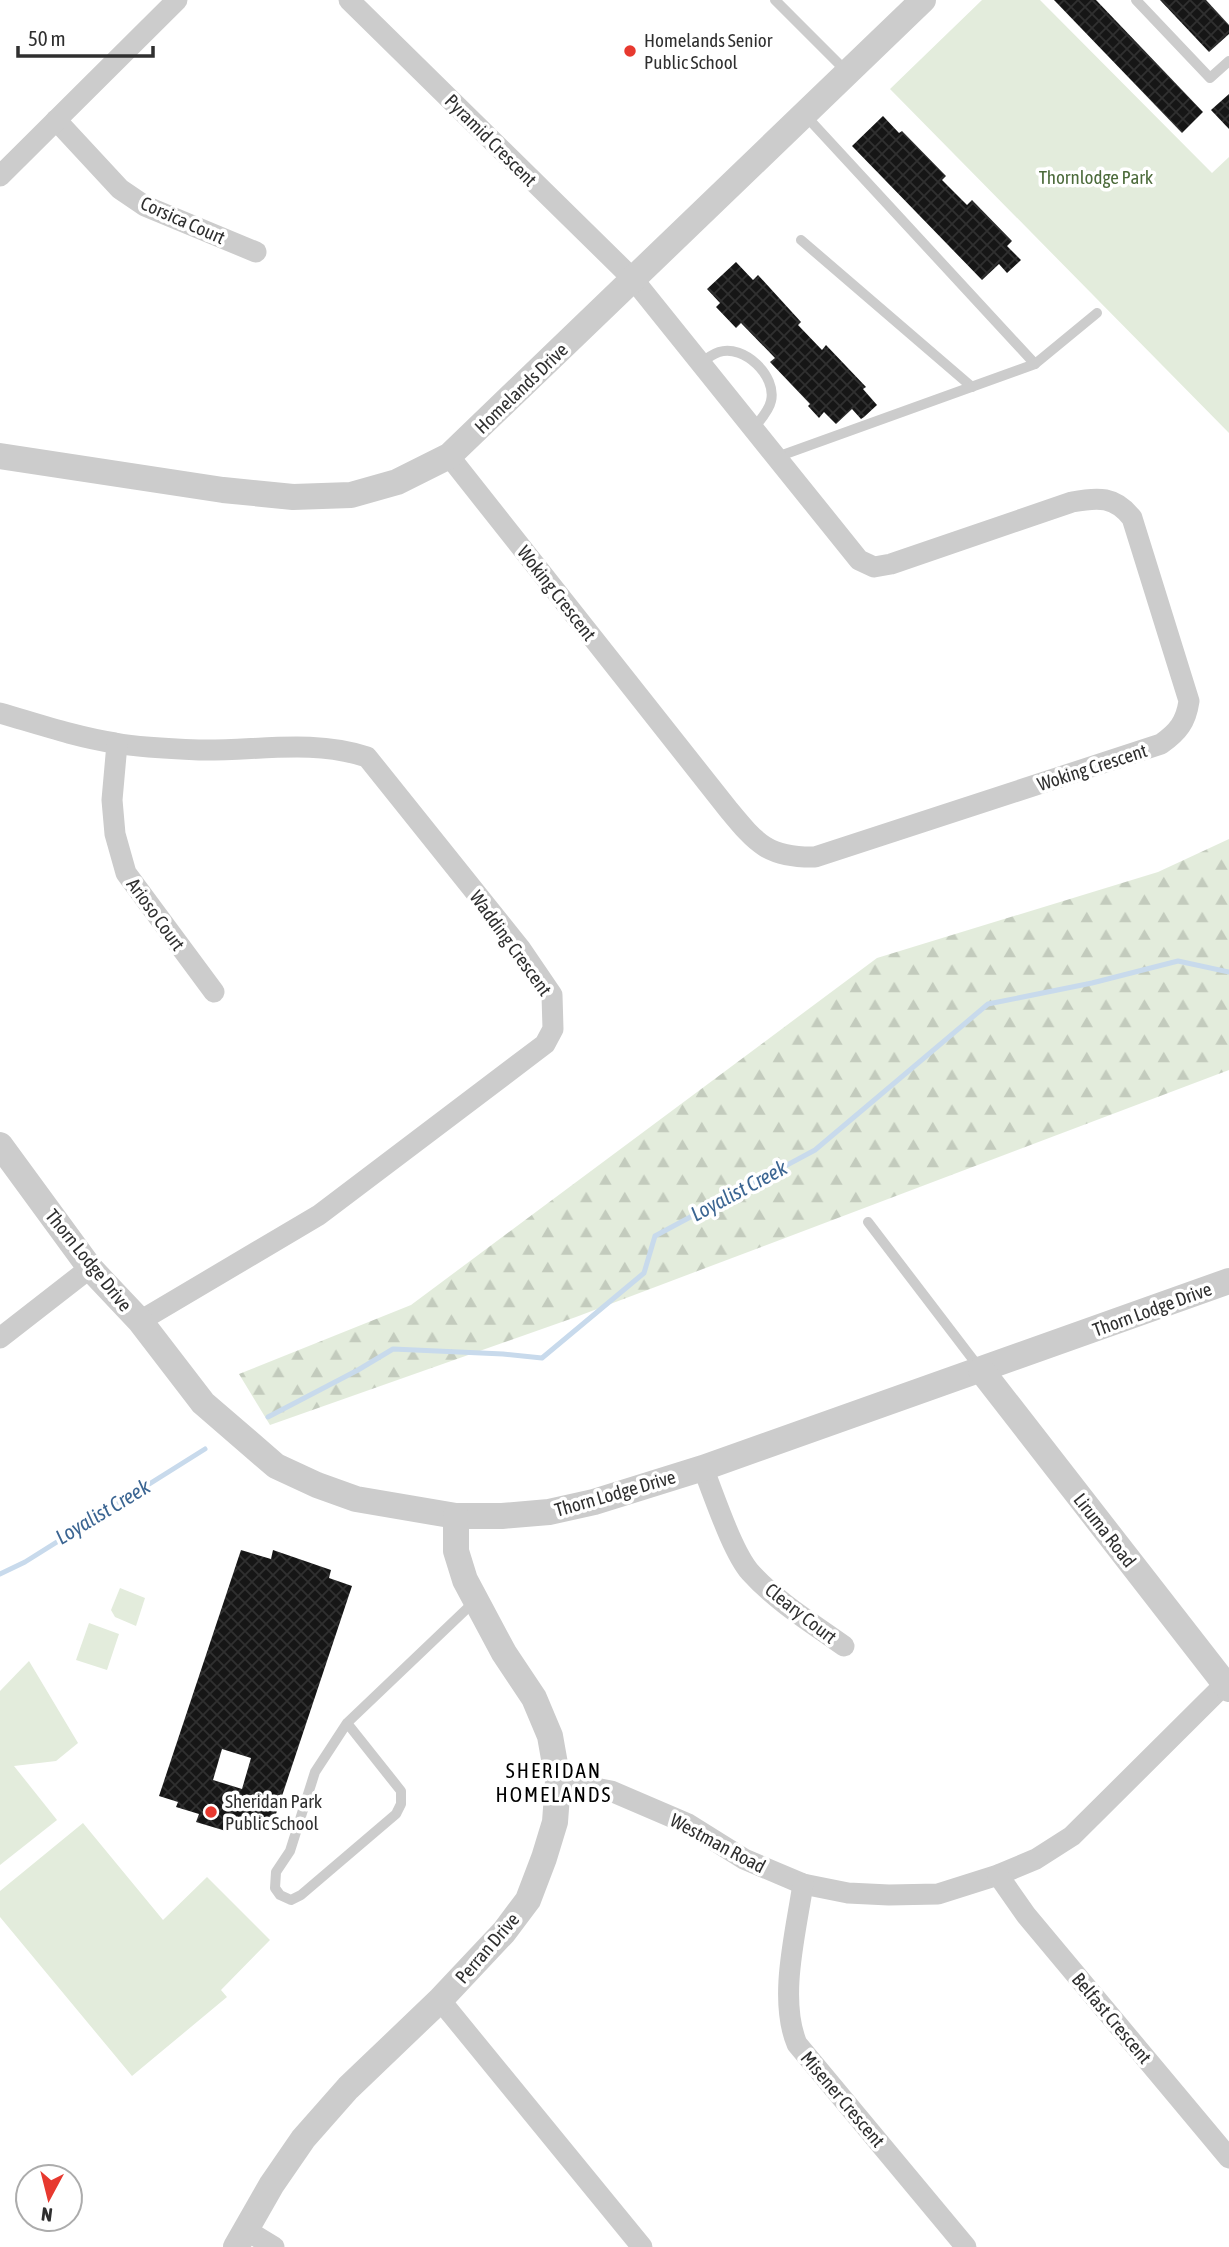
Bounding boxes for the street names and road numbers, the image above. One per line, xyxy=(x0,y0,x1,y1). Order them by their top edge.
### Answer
street label: Pyramid Crescent xyxy=(441,90,541,190)
street label: Corsica Court xyxy=(137,192,229,248)
street label: Homelands Drive xyxy=(470,338,572,438)
street label: Woking Crescent xyxy=(513,541,601,645)
street label: Woking Crescent xyxy=(1034,739,1150,795)
street label: Arioso Court xyxy=(122,874,190,954)
street label: Wadding Crescent xyxy=(466,886,556,1000)
street label: Thorn Lodge Drive xyxy=(41,1205,137,1315)
street label: Thorn Lodge Drive xyxy=(1090,1277,1214,1341)
street label: Thorn Lodge Drive xyxy=(552,1465,678,1521)
street label: Liruma Road xyxy=(1069,1489,1141,1571)
street label: Cleary Court xyxy=(761,1578,841,1648)
street label: Westman Road xyxy=(667,1809,769,1877)
street label: Perran Drive xyxy=(450,1908,524,1988)
street label: Belfast Crescent xyxy=(1068,1968,1156,2068)
street label: Misener Crescent xyxy=(797,2047,889,2151)

